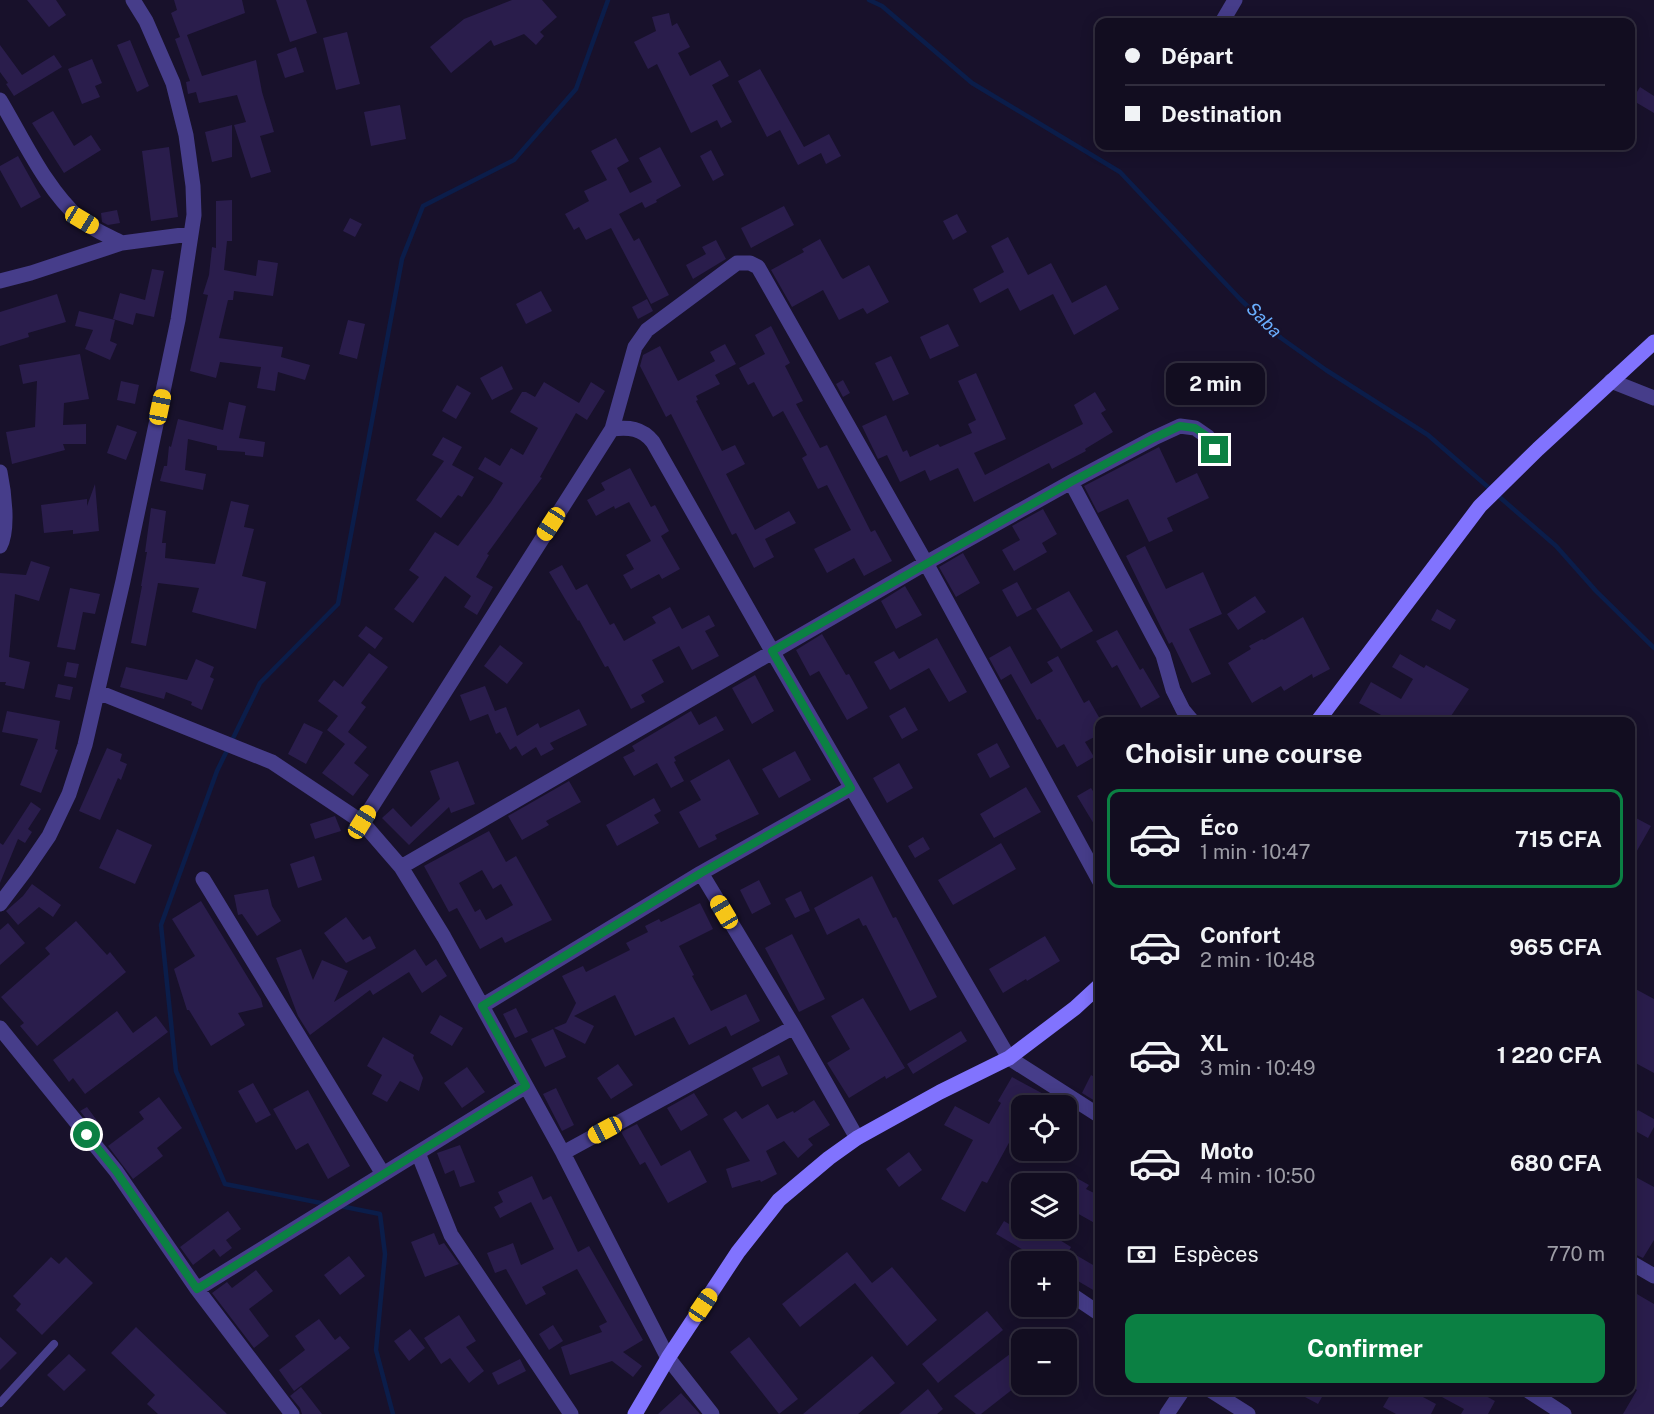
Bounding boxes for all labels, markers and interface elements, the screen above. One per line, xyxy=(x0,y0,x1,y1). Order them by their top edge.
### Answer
text: Départ xyxy=(1161,43,1233,69)
text: Destination xyxy=(1161,101,1282,127)
car xyxy=(62,203,102,237)
water label: Saba xyxy=(1242,298,1286,342)
callout: 2 min xyxy=(1166,363,1264,405)
text: 2 min xyxy=(1189,372,1242,396)
car xyxy=(147,388,173,426)
route end xyxy=(1201,436,1228,463)
car xyxy=(534,504,568,544)
text: Choisir une course xyxy=(1125,737,1363,769)
car xyxy=(345,802,379,842)
icon: car xyxy=(1128,812,1182,866)
text: Éco xyxy=(1200,814,1239,840)
text: 715 CFA xyxy=(1515,826,1602,852)
text: 1 min · 10:47 xyxy=(1200,840,1310,864)
car xyxy=(707,892,741,932)
icon: car xyxy=(1128,920,1182,974)
text: Confort xyxy=(1200,922,1281,948)
text: 965 CFA xyxy=(1509,934,1602,960)
text: 2 min · 10:48 xyxy=(1200,948,1315,972)
icon: car xyxy=(1128,1028,1182,1082)
text: XL xyxy=(1200,1030,1228,1056)
text: 1 220 CFA xyxy=(1497,1042,1602,1068)
text: 3 min · 10:49 xyxy=(1200,1056,1315,1080)
map controls xyxy=(1011,1095,1077,1395)
button: locate xyxy=(1011,1095,1077,1161)
car xyxy=(585,1114,625,1146)
route start xyxy=(73,1121,100,1148)
icon: car xyxy=(1128,1136,1182,1190)
text: Moto xyxy=(1200,1138,1254,1164)
text: 680 CFA xyxy=(1510,1150,1602,1176)
text: 4 min · 10:50 xyxy=(1200,1164,1315,1188)
button: layers xyxy=(1011,1173,1077,1239)
icon: cash xyxy=(1125,1238,1158,1271)
text: Espèces xyxy=(1173,1241,1259,1267)
text: 770 m xyxy=(1547,1242,1605,1266)
button: + xyxy=(1011,1251,1077,1317)
car xyxy=(685,1285,721,1325)
button: Confirmer xyxy=(1125,1314,1605,1383)
button: − xyxy=(1011,1329,1077,1395)

